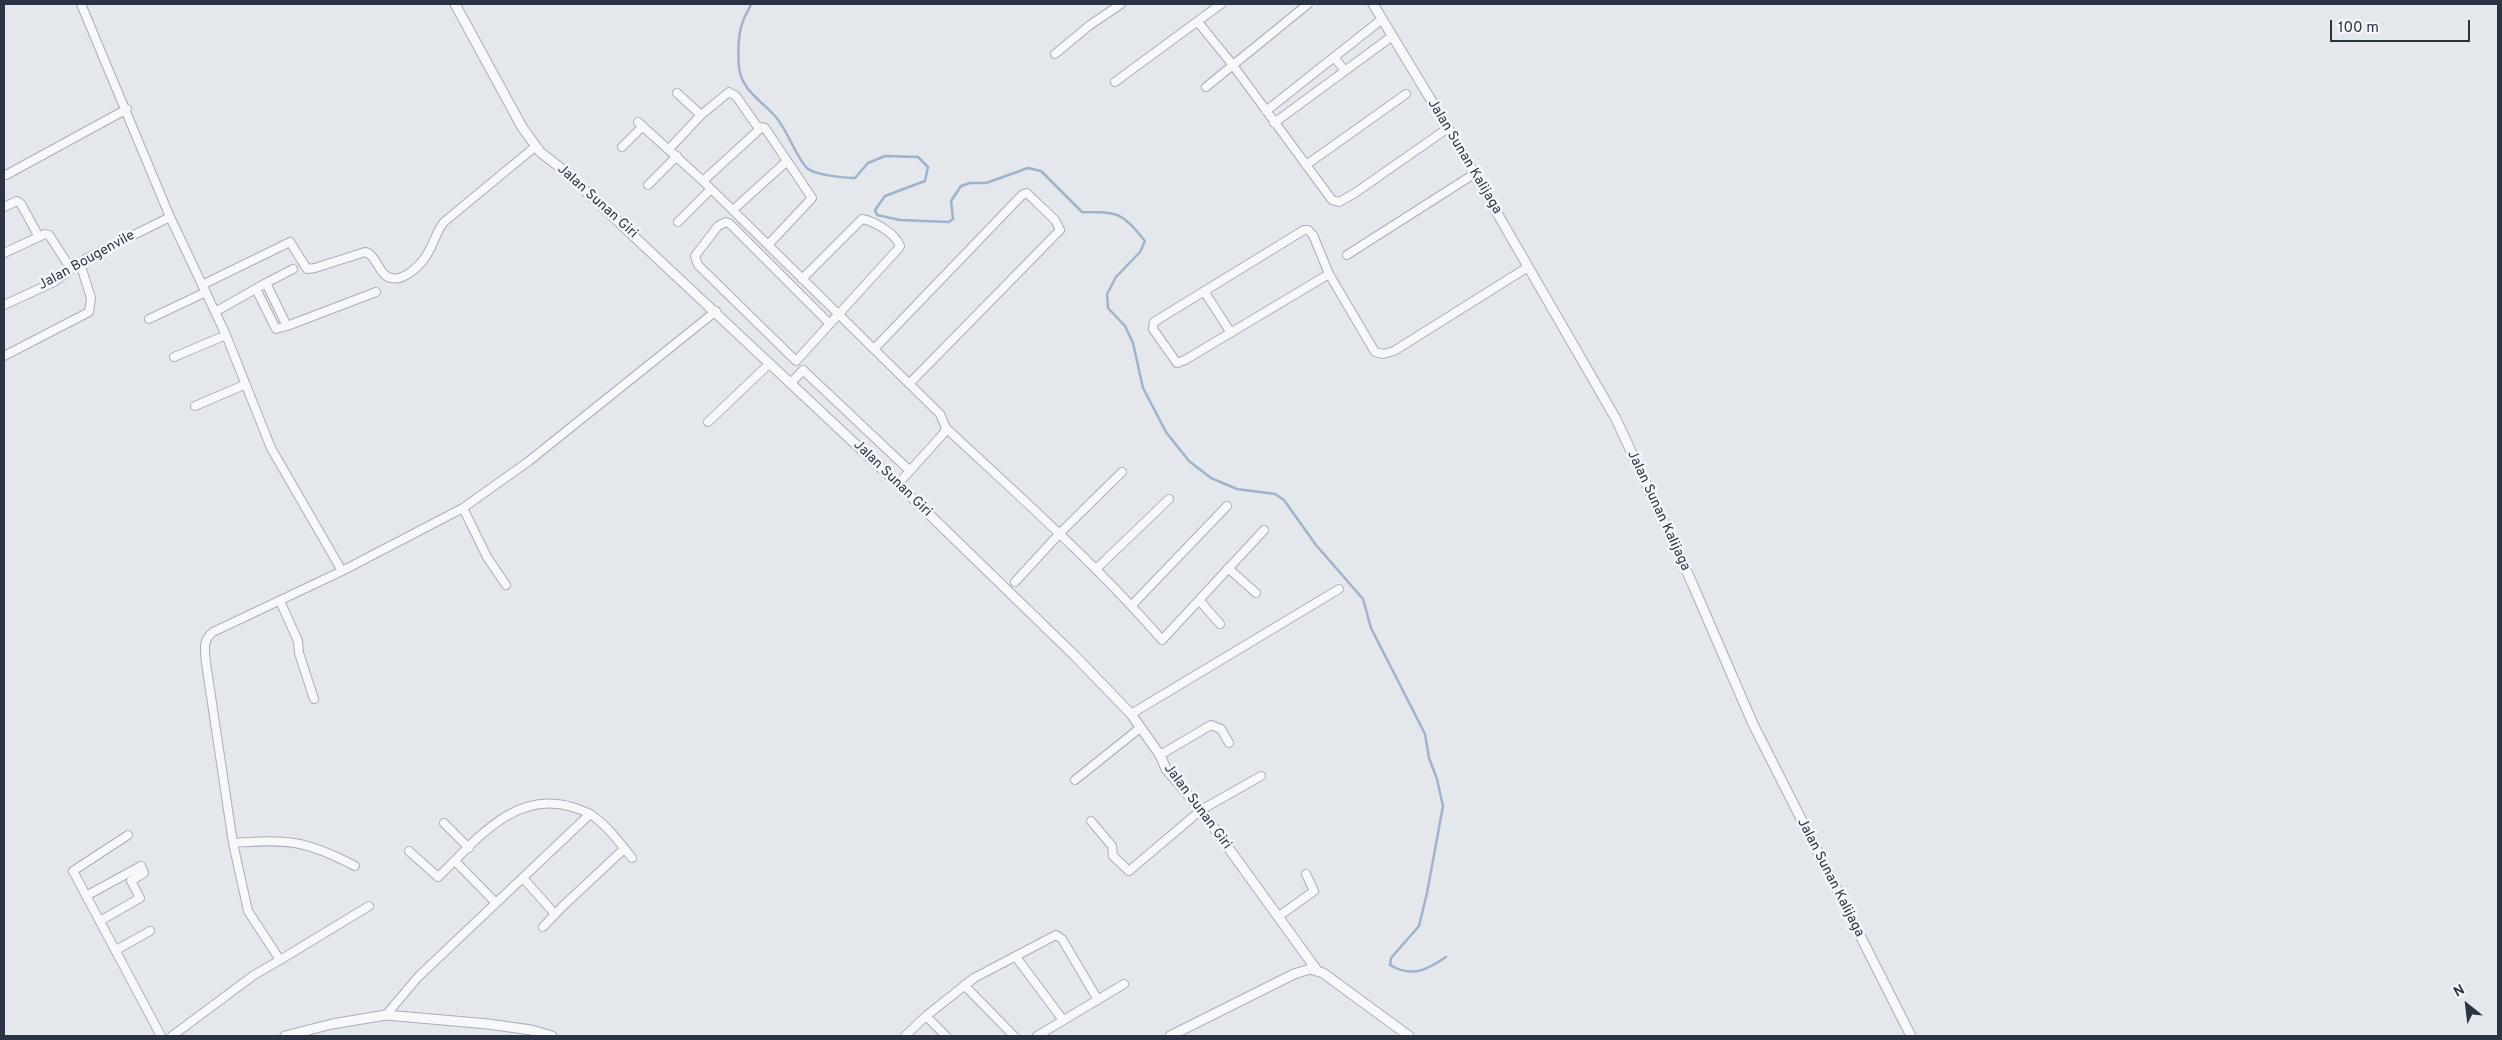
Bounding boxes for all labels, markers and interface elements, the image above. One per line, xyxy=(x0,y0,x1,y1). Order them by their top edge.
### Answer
scale bar xyxy=(2332,10,2472,42)
text: 100 m xyxy=(2338,19,2379,38)
street label: Jalan Sunan Kalijaga xyxy=(1423,97,1505,217)
street label: Jalan Sunan Giri xyxy=(553,161,641,243)
street label: Jalan Bougenvile xyxy=(36,228,138,294)
street label: Jalan Sunan Giri xyxy=(849,437,935,521)
street label: Jalan Sunan Kalijaga xyxy=(1623,448,1693,574)
street label: Jalan Sunan Giri xyxy=(1159,761,1235,853)
street label: Jalan Sunan Kalijaga xyxy=(1793,816,1867,940)
north arrow xyxy=(2442,980,2492,1030)
text: N xyxy=(2451,982,2468,1001)

